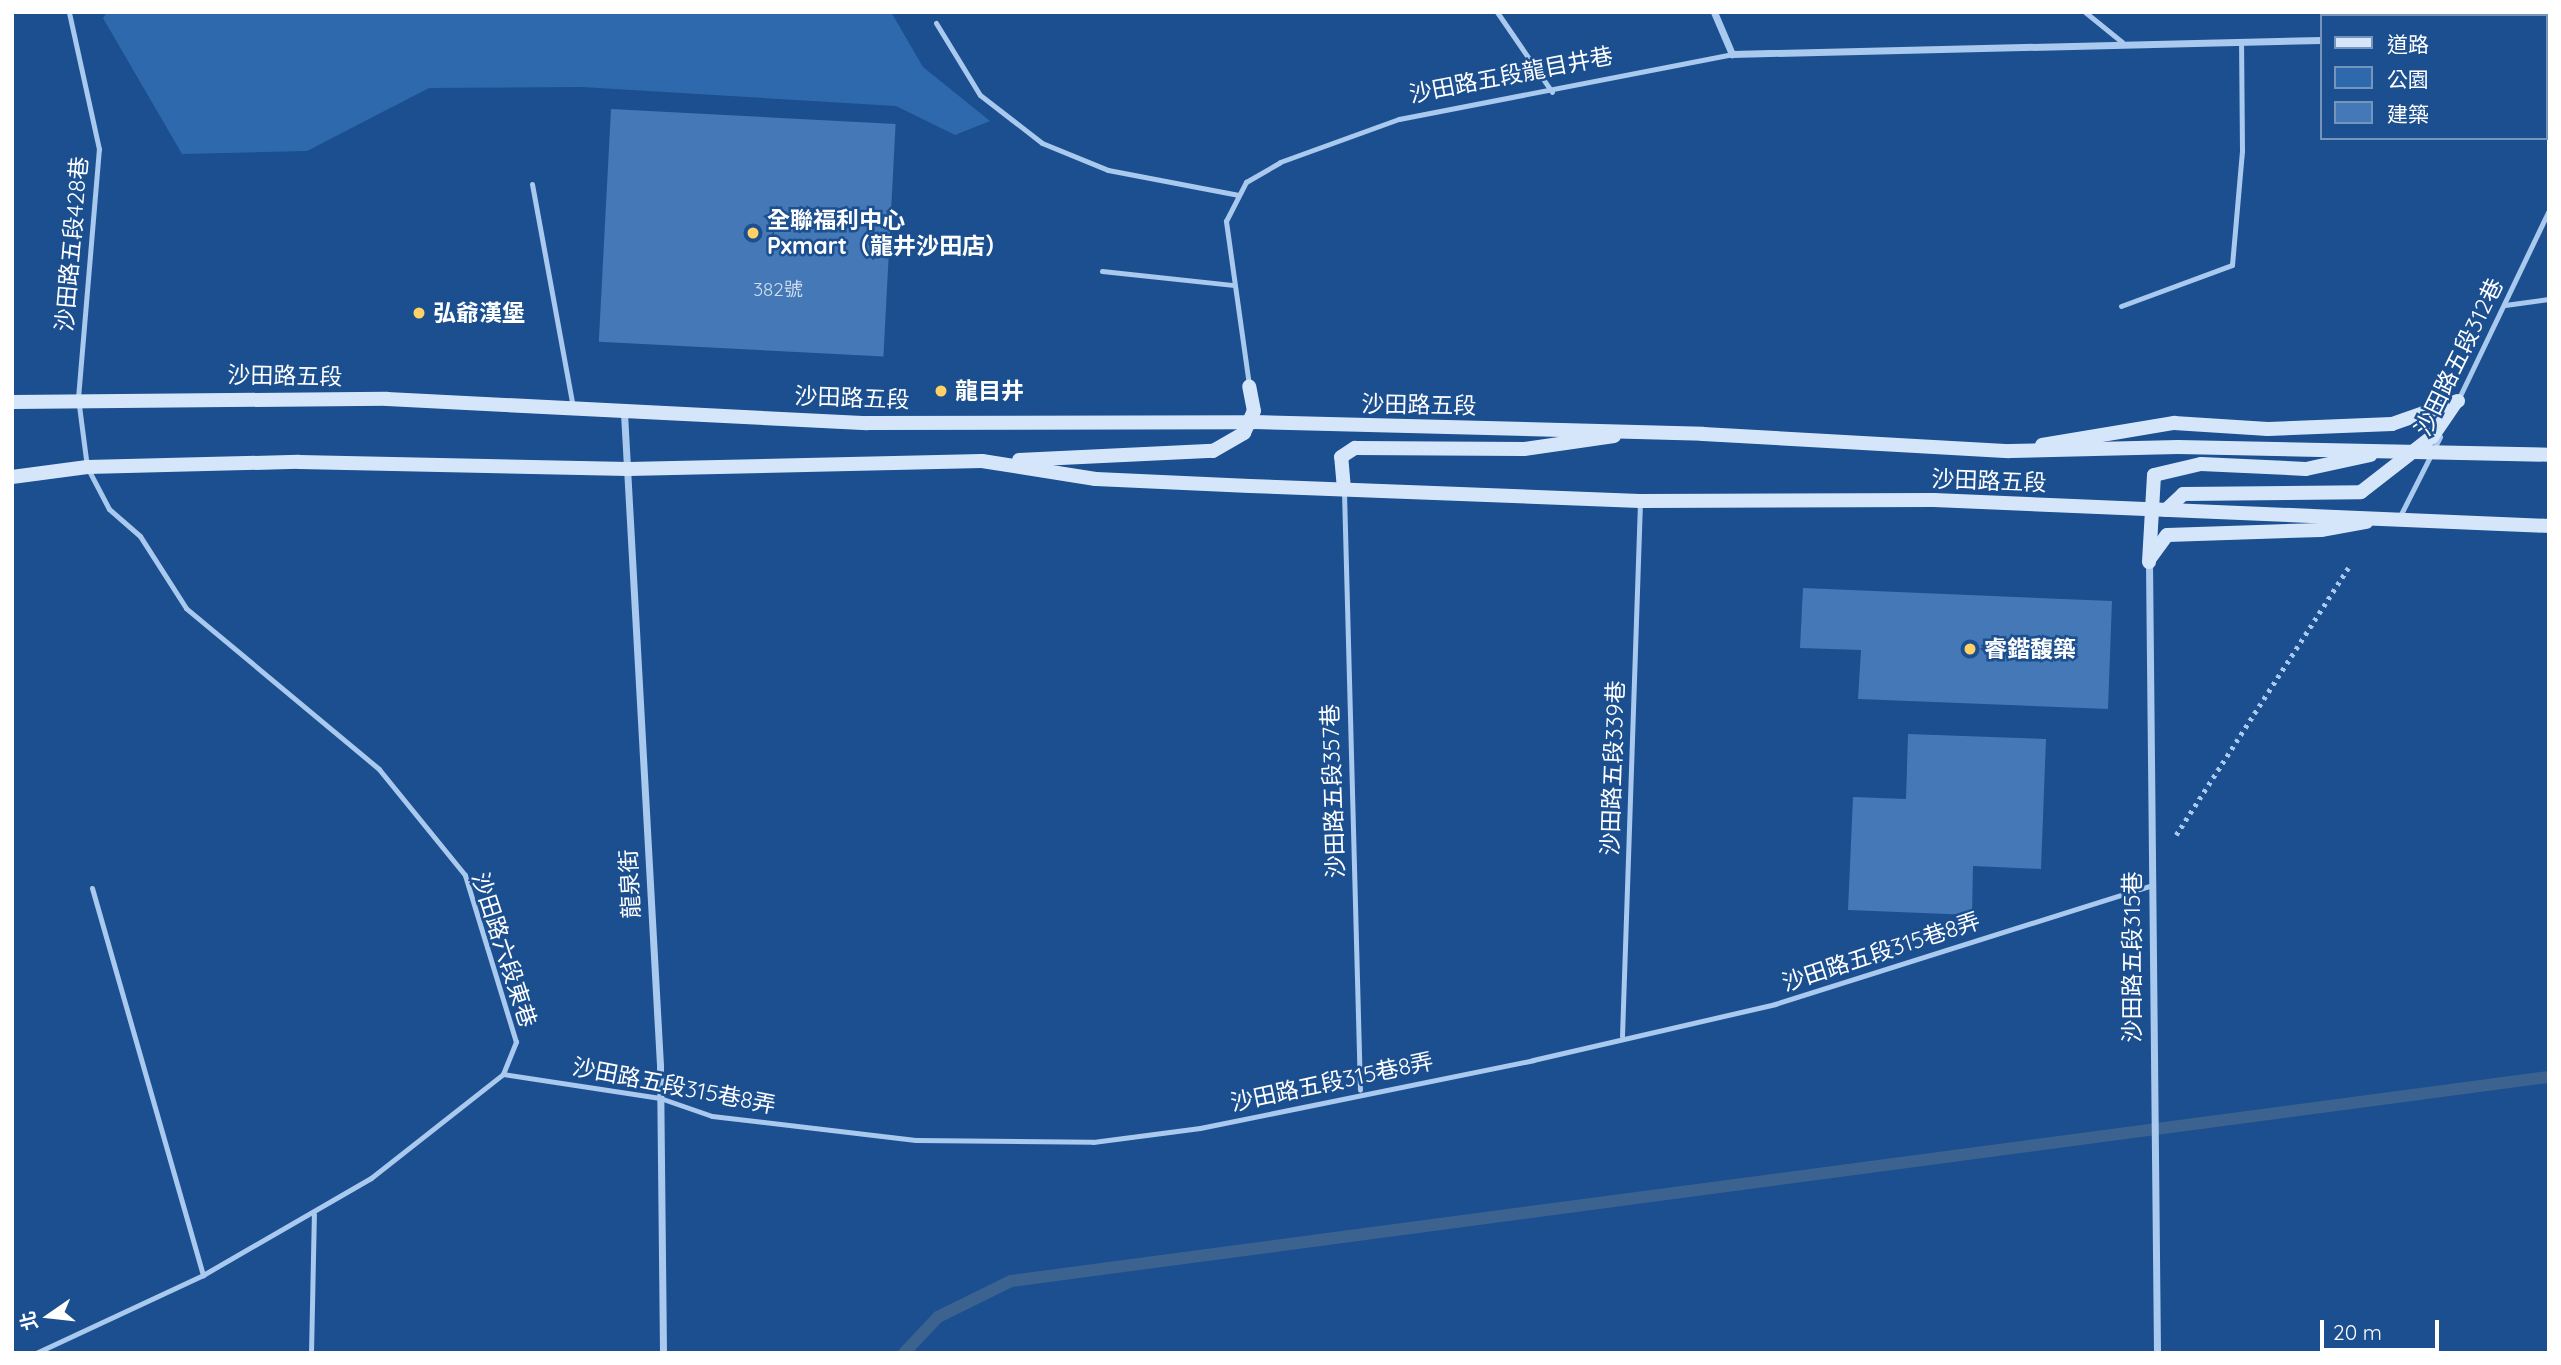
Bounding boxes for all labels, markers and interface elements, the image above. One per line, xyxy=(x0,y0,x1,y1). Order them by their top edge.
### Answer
legend xyxy=(2320,14,2547,140)
text: 道路 xyxy=(2387,31,2429,57)
street label: 沙田路五段龍目井巷 xyxy=(1407,42,1615,108)
text: 公園 xyxy=(2387,66,2429,92)
text: 建築 xyxy=(2387,101,2429,127)
street label: 沙田路五段428巷 xyxy=(51,155,93,333)
place label: 全聯福利中心 Pxmart（龍井沙田店） xyxy=(767,206,1008,260)
marker: 全聯福利中心 Pxmart（龍井沙田店） xyxy=(745,225,761,241)
street label: 沙田路五段312巷 xyxy=(2409,274,2509,440)
house number: 382號 xyxy=(753,279,803,301)
place label: 弘爺漢堡 xyxy=(433,299,525,327)
marker: 弘爺漢堡 xyxy=(411,305,427,321)
street label: 沙田路五段 xyxy=(227,361,343,391)
place label: 龍目井 xyxy=(955,377,1024,405)
street label: 沙田路五段 xyxy=(794,382,910,414)
marker: 龍目井 xyxy=(933,383,949,399)
street label: 沙田路五段 xyxy=(1361,390,1477,420)
street label: 沙田路五段 xyxy=(1931,465,2047,497)
place label: 睿鍇馥築 xyxy=(1984,635,2076,663)
marker: 睿鍇馥築 xyxy=(1962,641,1978,657)
street label: 沙田路五段339巷 xyxy=(1596,680,1630,856)
street label: 沙田路五段357巷 xyxy=(1316,703,1350,879)
street label: 龍泉街 xyxy=(614,849,646,919)
street label: 沙田路六段東巷 xyxy=(466,869,542,1031)
street label: 沙田路五段315巷 xyxy=(2118,871,2146,1043)
street label: 沙田路五段315巷8弄 xyxy=(1779,907,1983,997)
street label: 沙田路五段315巷8弄 xyxy=(1228,1047,1436,1117)
street label: 沙田路五段315巷8弄 xyxy=(570,1053,778,1119)
north arrow xyxy=(14,1281,84,1351)
scale bar xyxy=(2323,1306,2442,1350)
text: 北 xyxy=(15,1309,43,1333)
text: 20 m xyxy=(2333,1319,2382,1345)

